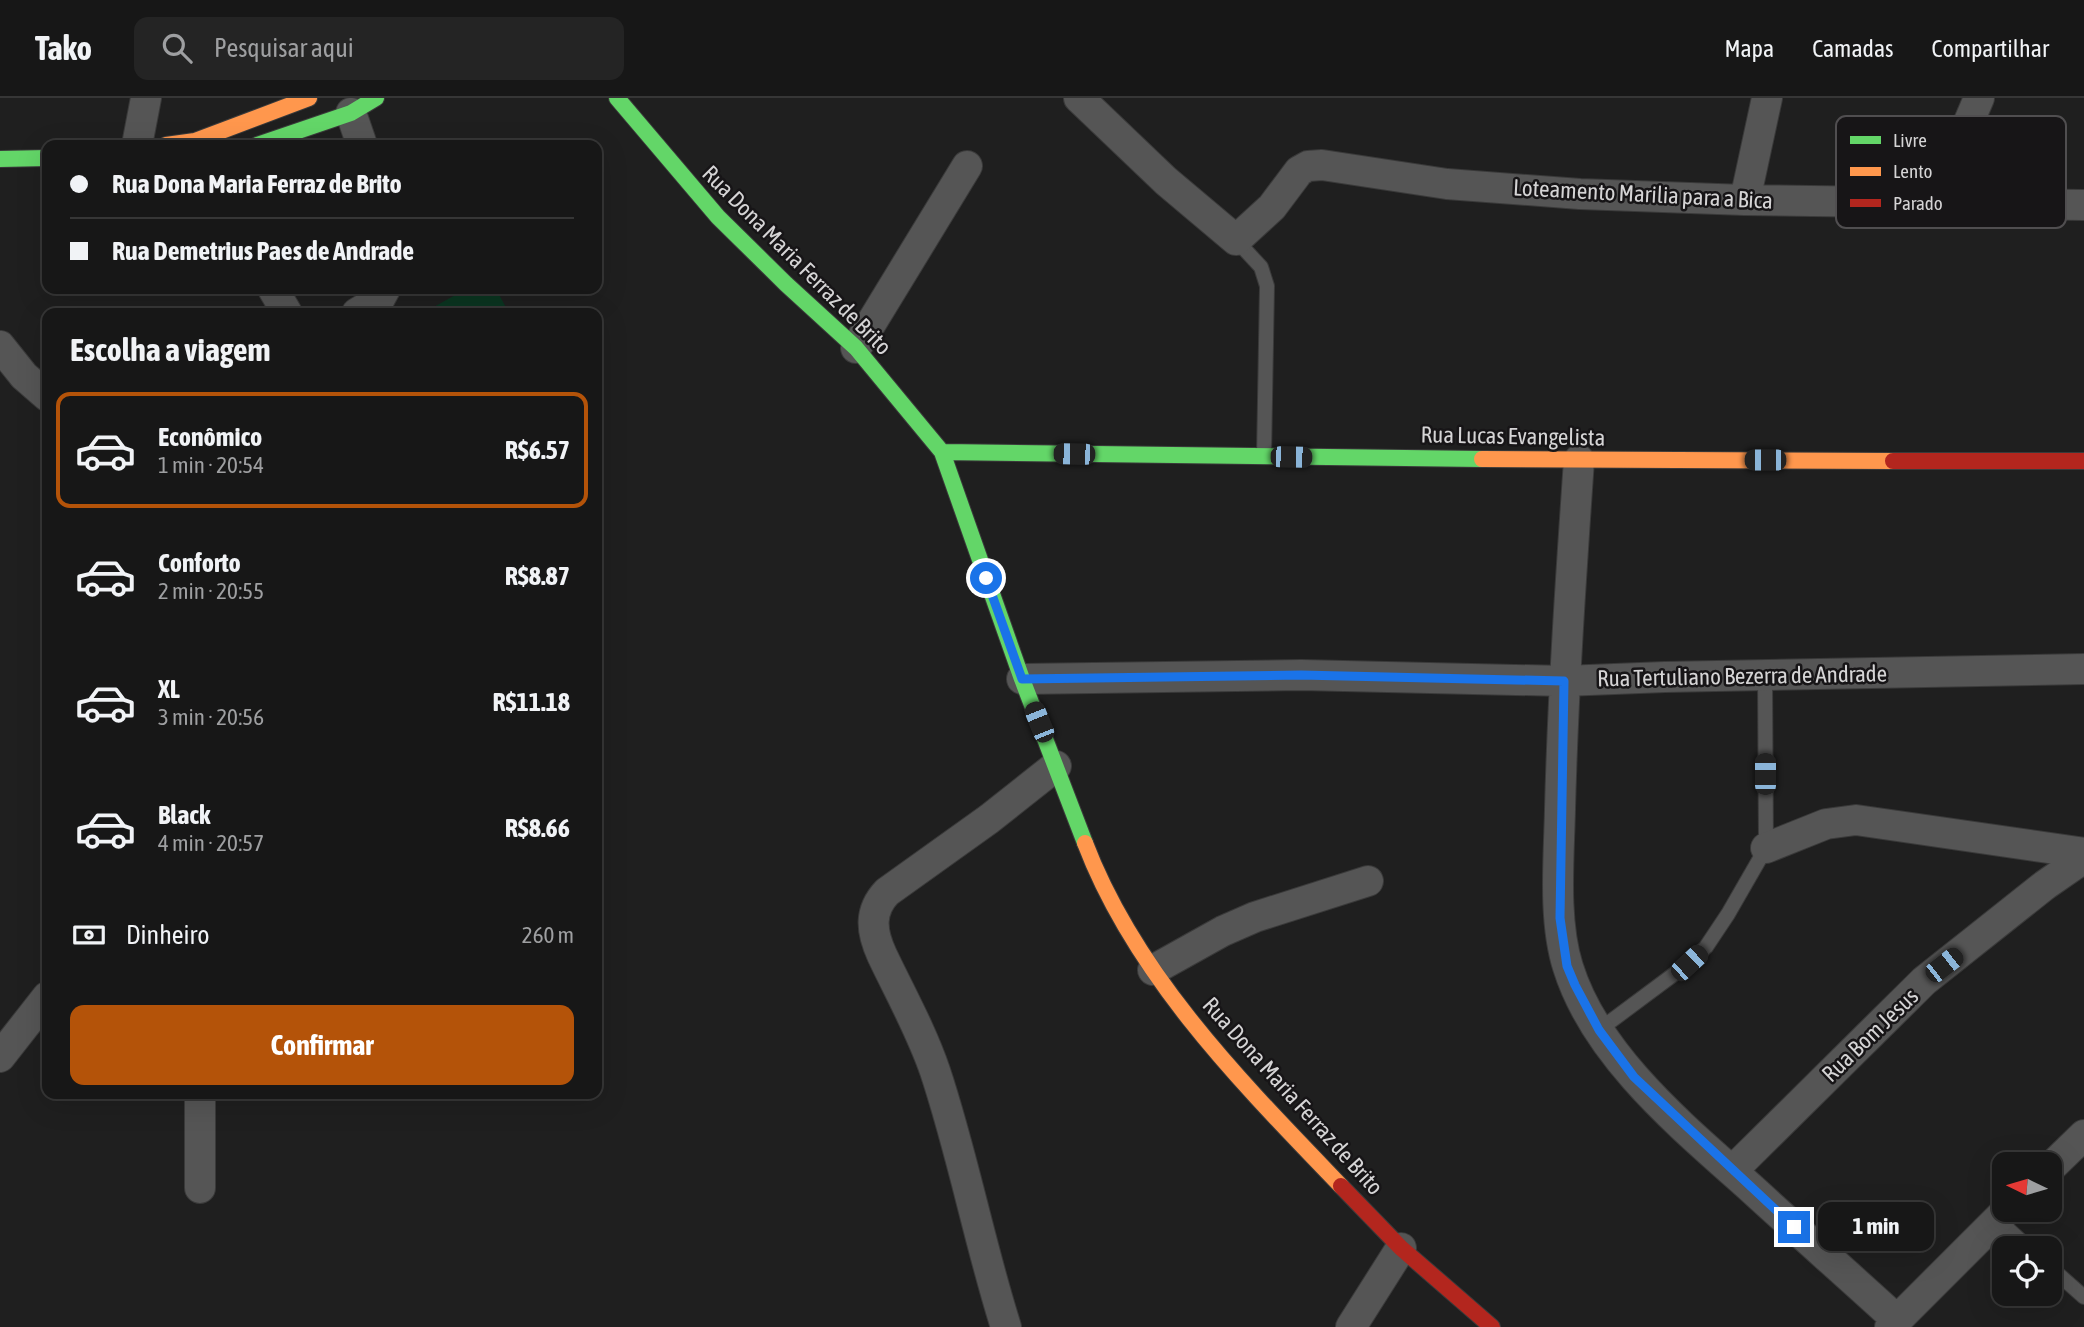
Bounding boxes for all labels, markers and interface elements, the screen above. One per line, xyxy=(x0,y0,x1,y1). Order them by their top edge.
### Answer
search box xyxy=(134,17,624,80)
text: Tako xyxy=(35,29,92,67)
icon: search xyxy=(158,29,196,67)
text: Pesquisar aqui xyxy=(214,33,354,63)
text: Mapa xyxy=(1724,35,1774,62)
text: Camadas xyxy=(1812,35,1894,62)
text: Compartilhar xyxy=(1932,35,2049,62)
legend xyxy=(1836,116,2066,228)
text: Livre xyxy=(1893,129,1927,151)
street label: Rua Dona Maria Ferraz de Brito xyxy=(697,160,897,360)
text: Lento xyxy=(1893,160,1932,182)
text: Rua Dona Maria Ferraz de Brito xyxy=(112,169,402,199)
street label: Loteamento Marilia para a Bica xyxy=(1512,174,1774,214)
text: Parado xyxy=(1893,192,1943,214)
text: Rua Demetrius Paes de Andrade xyxy=(112,236,414,266)
text: Escolha a viagem xyxy=(70,331,270,368)
icon: car xyxy=(74,419,137,482)
street label: Rua Lucas Evangelista xyxy=(1421,421,1605,451)
text: Econômico xyxy=(158,422,262,452)
text: R$6.57 xyxy=(505,435,570,465)
car xyxy=(1053,443,1096,465)
car xyxy=(1270,446,1313,468)
car xyxy=(1745,450,1787,471)
text: 1 min · 20:54 xyxy=(158,452,264,478)
icon: car xyxy=(74,545,137,608)
text: Conforto xyxy=(158,548,241,578)
text: R$8.87 xyxy=(505,561,570,591)
route start xyxy=(970,562,1002,594)
text: 2 min · 20:55 xyxy=(158,578,264,604)
street label: Rua Tertuliano Bezerra de Andrade xyxy=(1597,660,1887,692)
icon: car xyxy=(74,671,137,734)
text: XL xyxy=(158,674,180,704)
text: R$11.18 xyxy=(493,687,570,717)
car xyxy=(1022,699,1057,745)
text: 3 min · 20:56 xyxy=(158,704,264,730)
car xyxy=(1755,753,1776,795)
icon: car xyxy=(74,797,137,860)
text: Black xyxy=(158,800,210,830)
text: R$8.66 xyxy=(505,813,570,843)
text: 4 min · 20:57 xyxy=(158,830,264,856)
icon: cash xyxy=(70,916,108,954)
text: Dinheiro xyxy=(126,920,209,950)
text: 260 m xyxy=(522,922,574,948)
car xyxy=(1667,941,1712,985)
car xyxy=(1921,944,1968,986)
street label: Rua Bom Jesus xyxy=(1817,983,1923,1087)
street label: Rua Dona Maria Ferraz de Brito xyxy=(1198,992,1388,1200)
button: Confirmar xyxy=(70,1005,574,1085)
north arrow xyxy=(1992,1152,2062,1222)
map controls xyxy=(1992,1152,2062,1306)
callout: 1 min xyxy=(1818,1202,1934,1252)
route end xyxy=(1778,1211,1810,1243)
text: 1 min xyxy=(1853,1213,1899,1239)
button: locate xyxy=(1992,1236,2062,1306)

